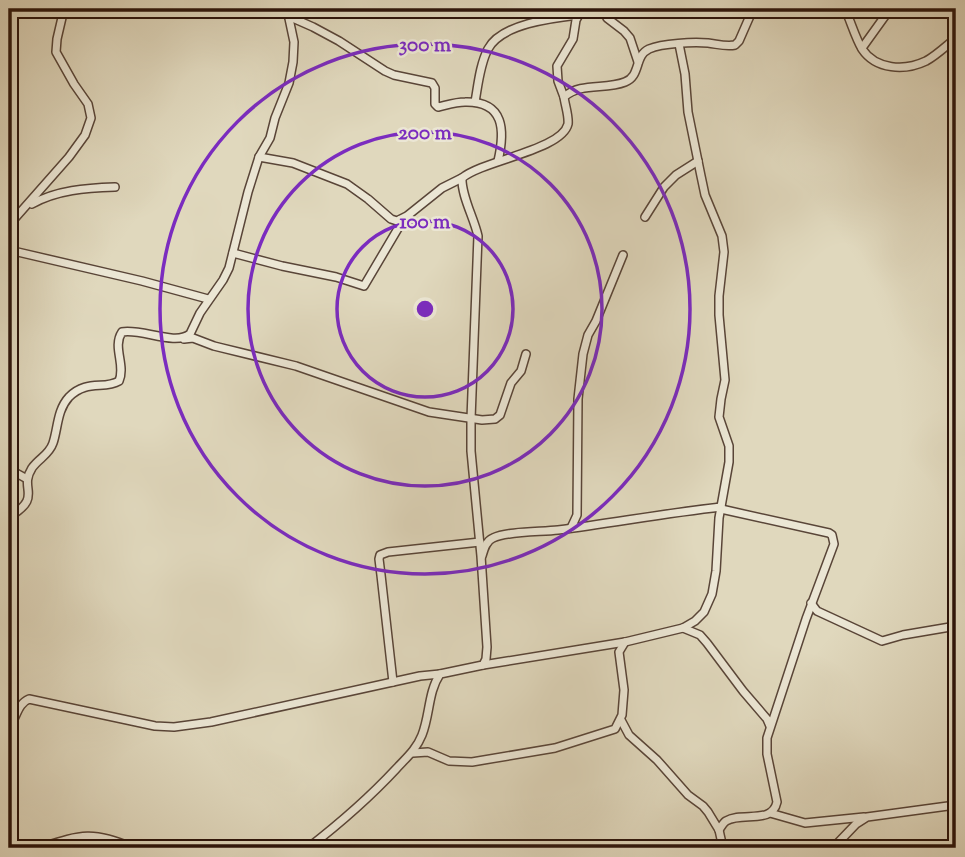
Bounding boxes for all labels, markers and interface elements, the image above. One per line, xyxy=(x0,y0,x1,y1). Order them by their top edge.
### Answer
text: 300 m xyxy=(399,31,452,61)
text: 200 m xyxy=(398,119,453,149)
text: 100 m xyxy=(400,208,451,238)
centre of rings xyxy=(413,297,437,321)

